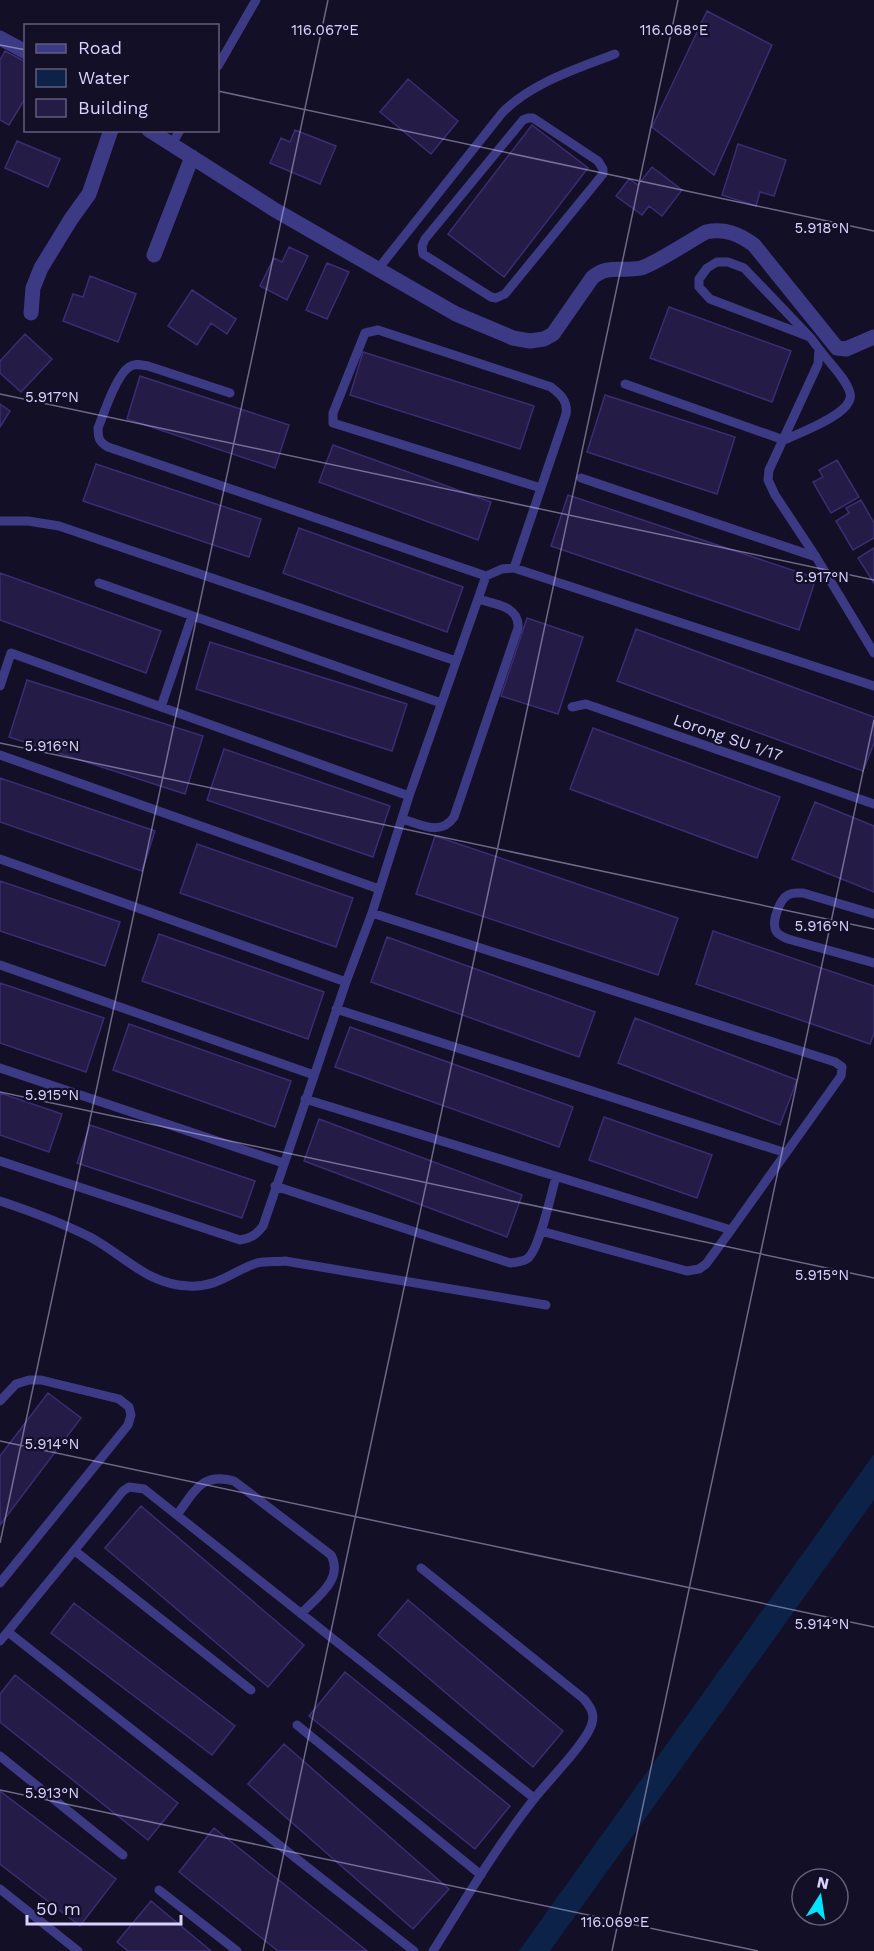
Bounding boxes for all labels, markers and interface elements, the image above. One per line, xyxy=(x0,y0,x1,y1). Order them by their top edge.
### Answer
text: 116.067°E xyxy=(291,21,359,39)
text: 116.068°E xyxy=(640,21,708,39)
legend xyxy=(24,24,219,132)
text: Road xyxy=(78,37,122,58)
text: Water xyxy=(78,67,130,88)
text: Building xyxy=(78,97,148,118)
text: 5.918°N xyxy=(795,219,849,237)
text: 5.917°N xyxy=(25,388,79,406)
text: 5.917°N xyxy=(795,568,849,586)
street label: Lorong SU 1/17 xyxy=(671,710,785,765)
text: 5.916°N xyxy=(25,737,79,755)
text: 5.916°N xyxy=(795,917,849,935)
text: 5.915°N xyxy=(25,1086,79,1104)
text: 5.915°N xyxy=(795,1266,849,1284)
text: 5.914°N xyxy=(25,1435,79,1453)
text: 5.914°N xyxy=(795,1615,849,1633)
text: 5.913°N xyxy=(25,1784,79,1802)
north arrow xyxy=(790,1867,850,1927)
text: N xyxy=(815,1872,831,1893)
scale bar xyxy=(27,1888,182,1926)
text: 50 m xyxy=(36,1898,81,1919)
text: 116.069°E xyxy=(581,1913,649,1931)

